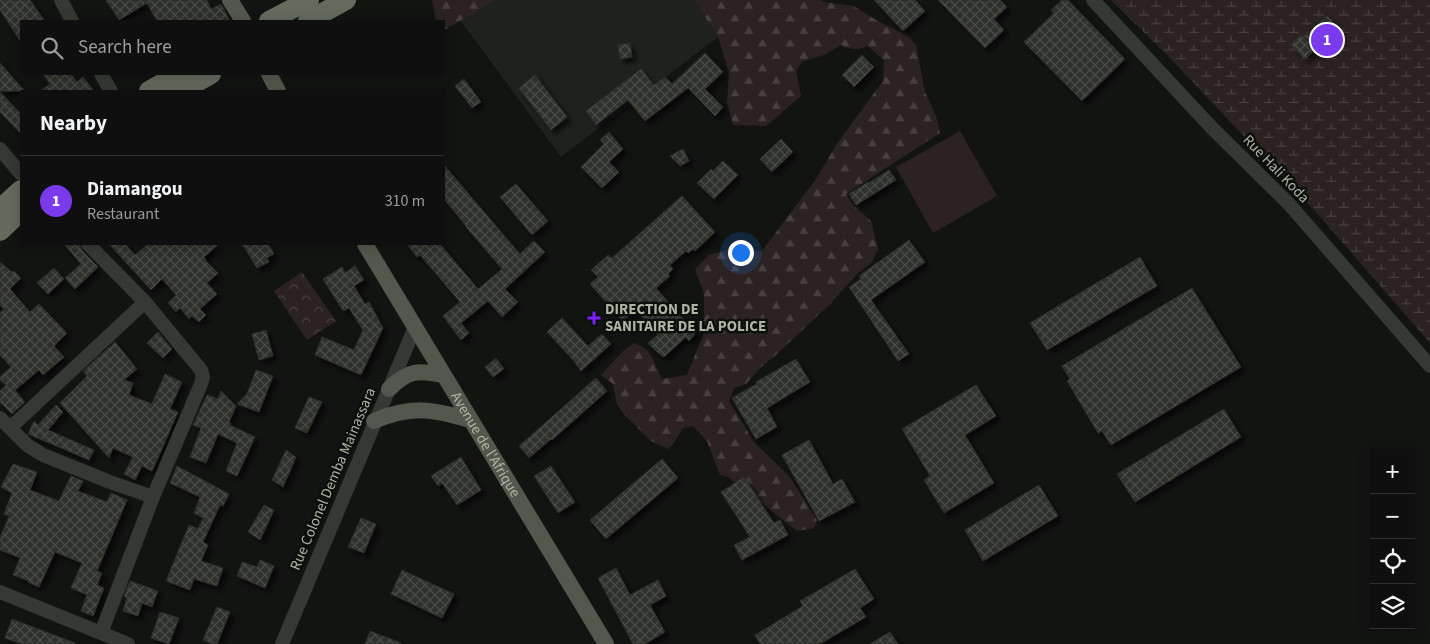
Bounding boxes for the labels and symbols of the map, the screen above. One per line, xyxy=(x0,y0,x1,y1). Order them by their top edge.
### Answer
pin: 1 xyxy=(1311,21,1343,59)
street label: Rue Hali Koda xyxy=(1238,130,1314,208)
your location xyxy=(728,240,754,266)
place label: DIRECTION DE SANITAIRE DE LA POLICE xyxy=(605,299,766,337)
marker: DIRECTION DE SANITAIRE DE LA POLICE xyxy=(587,311,601,325)
street label: Rue Colonel Demba Mainassara xyxy=(285,384,381,574)
street label: Avenue de l'Afrique xyxy=(446,388,526,501)

